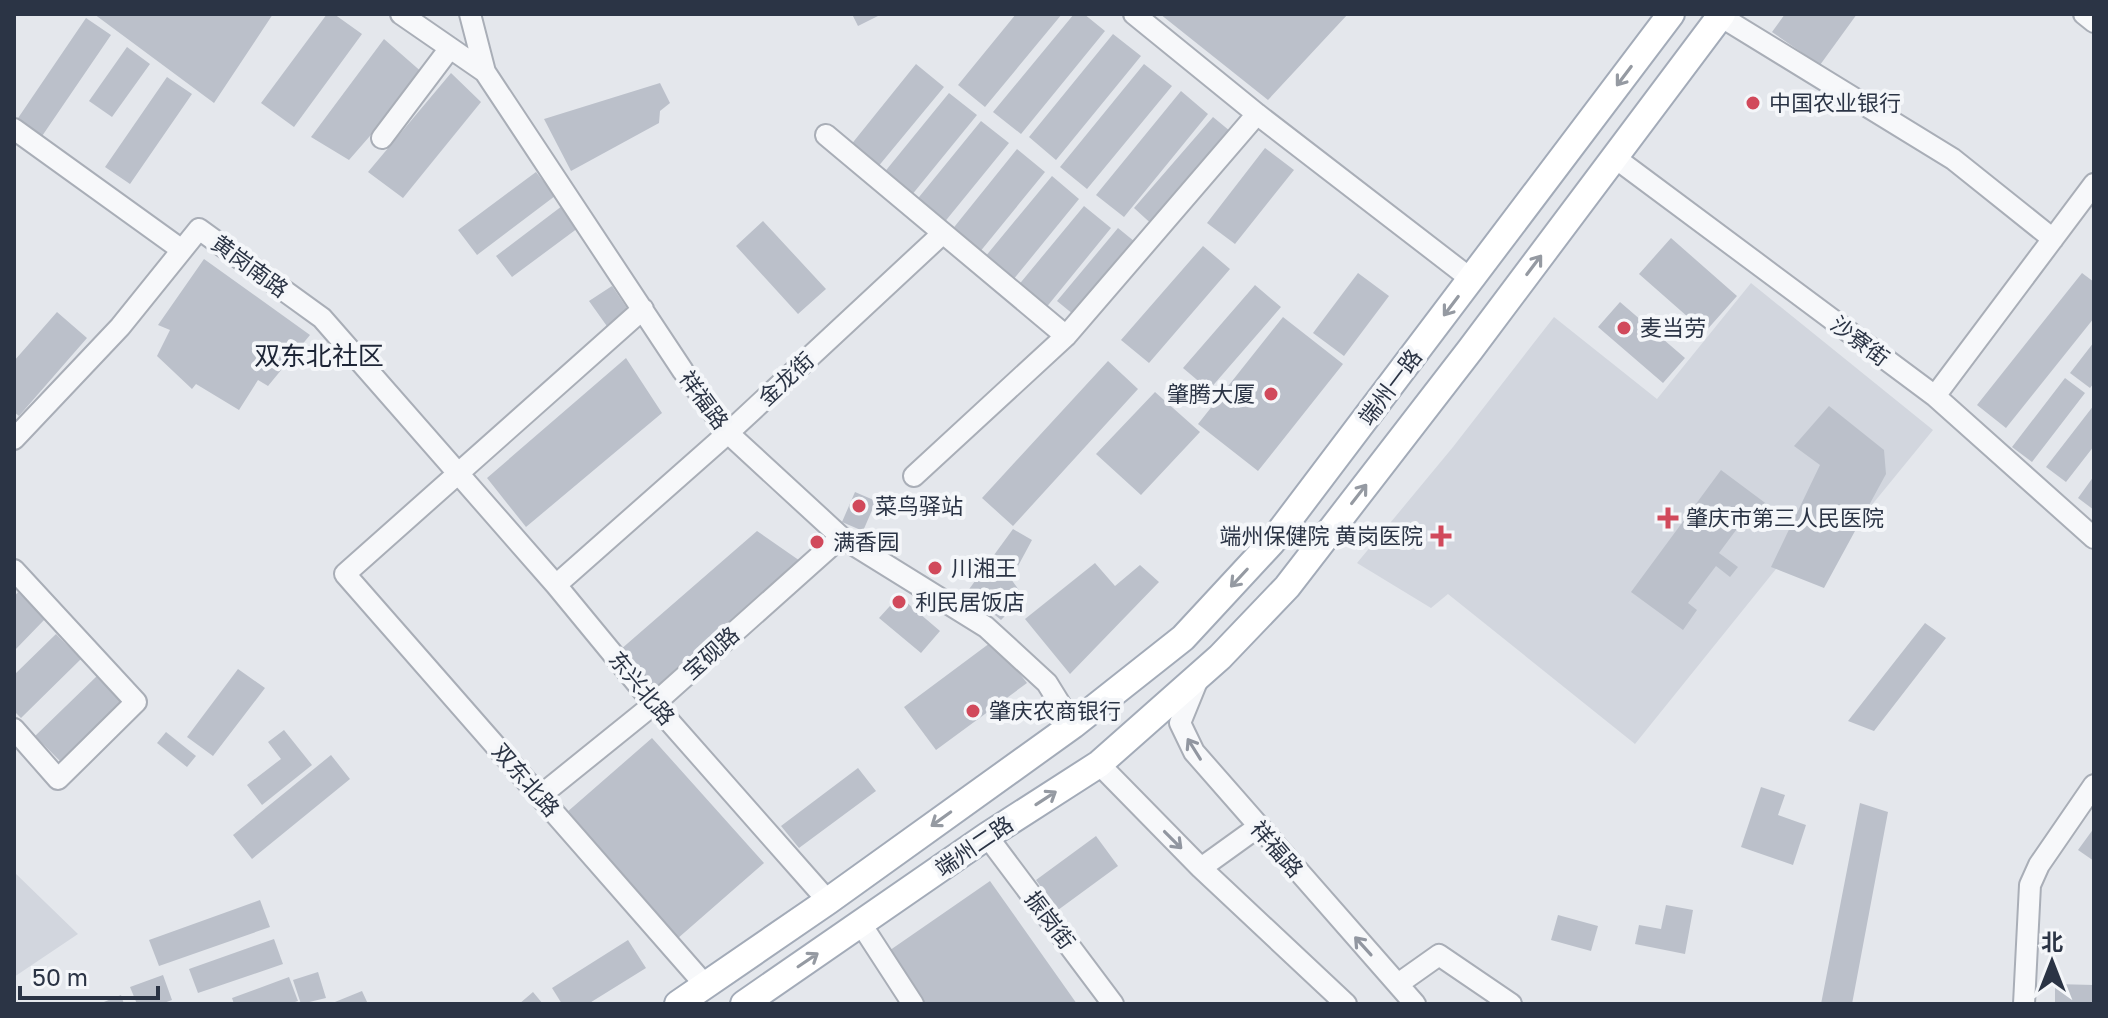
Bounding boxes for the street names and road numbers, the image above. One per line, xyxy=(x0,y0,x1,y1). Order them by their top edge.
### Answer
street label: 黄岗南路 xyxy=(207,229,294,302)
street label: 沙寮街 xyxy=(1826,310,1895,371)
street label: 端州一路 xyxy=(1352,343,1427,430)
street label: 金龙街 xyxy=(752,346,819,411)
street label: 祥福路 xyxy=(674,365,735,434)
street label: 宝砚路 xyxy=(677,621,744,685)
street label: 东兴北路 xyxy=(604,645,681,730)
street label: 双东北路 xyxy=(487,738,565,822)
street label: 端州二路 xyxy=(930,810,1018,881)
street label: 祥福路 xyxy=(1246,815,1309,882)
street label: 振岗街 xyxy=(1020,885,1081,954)

